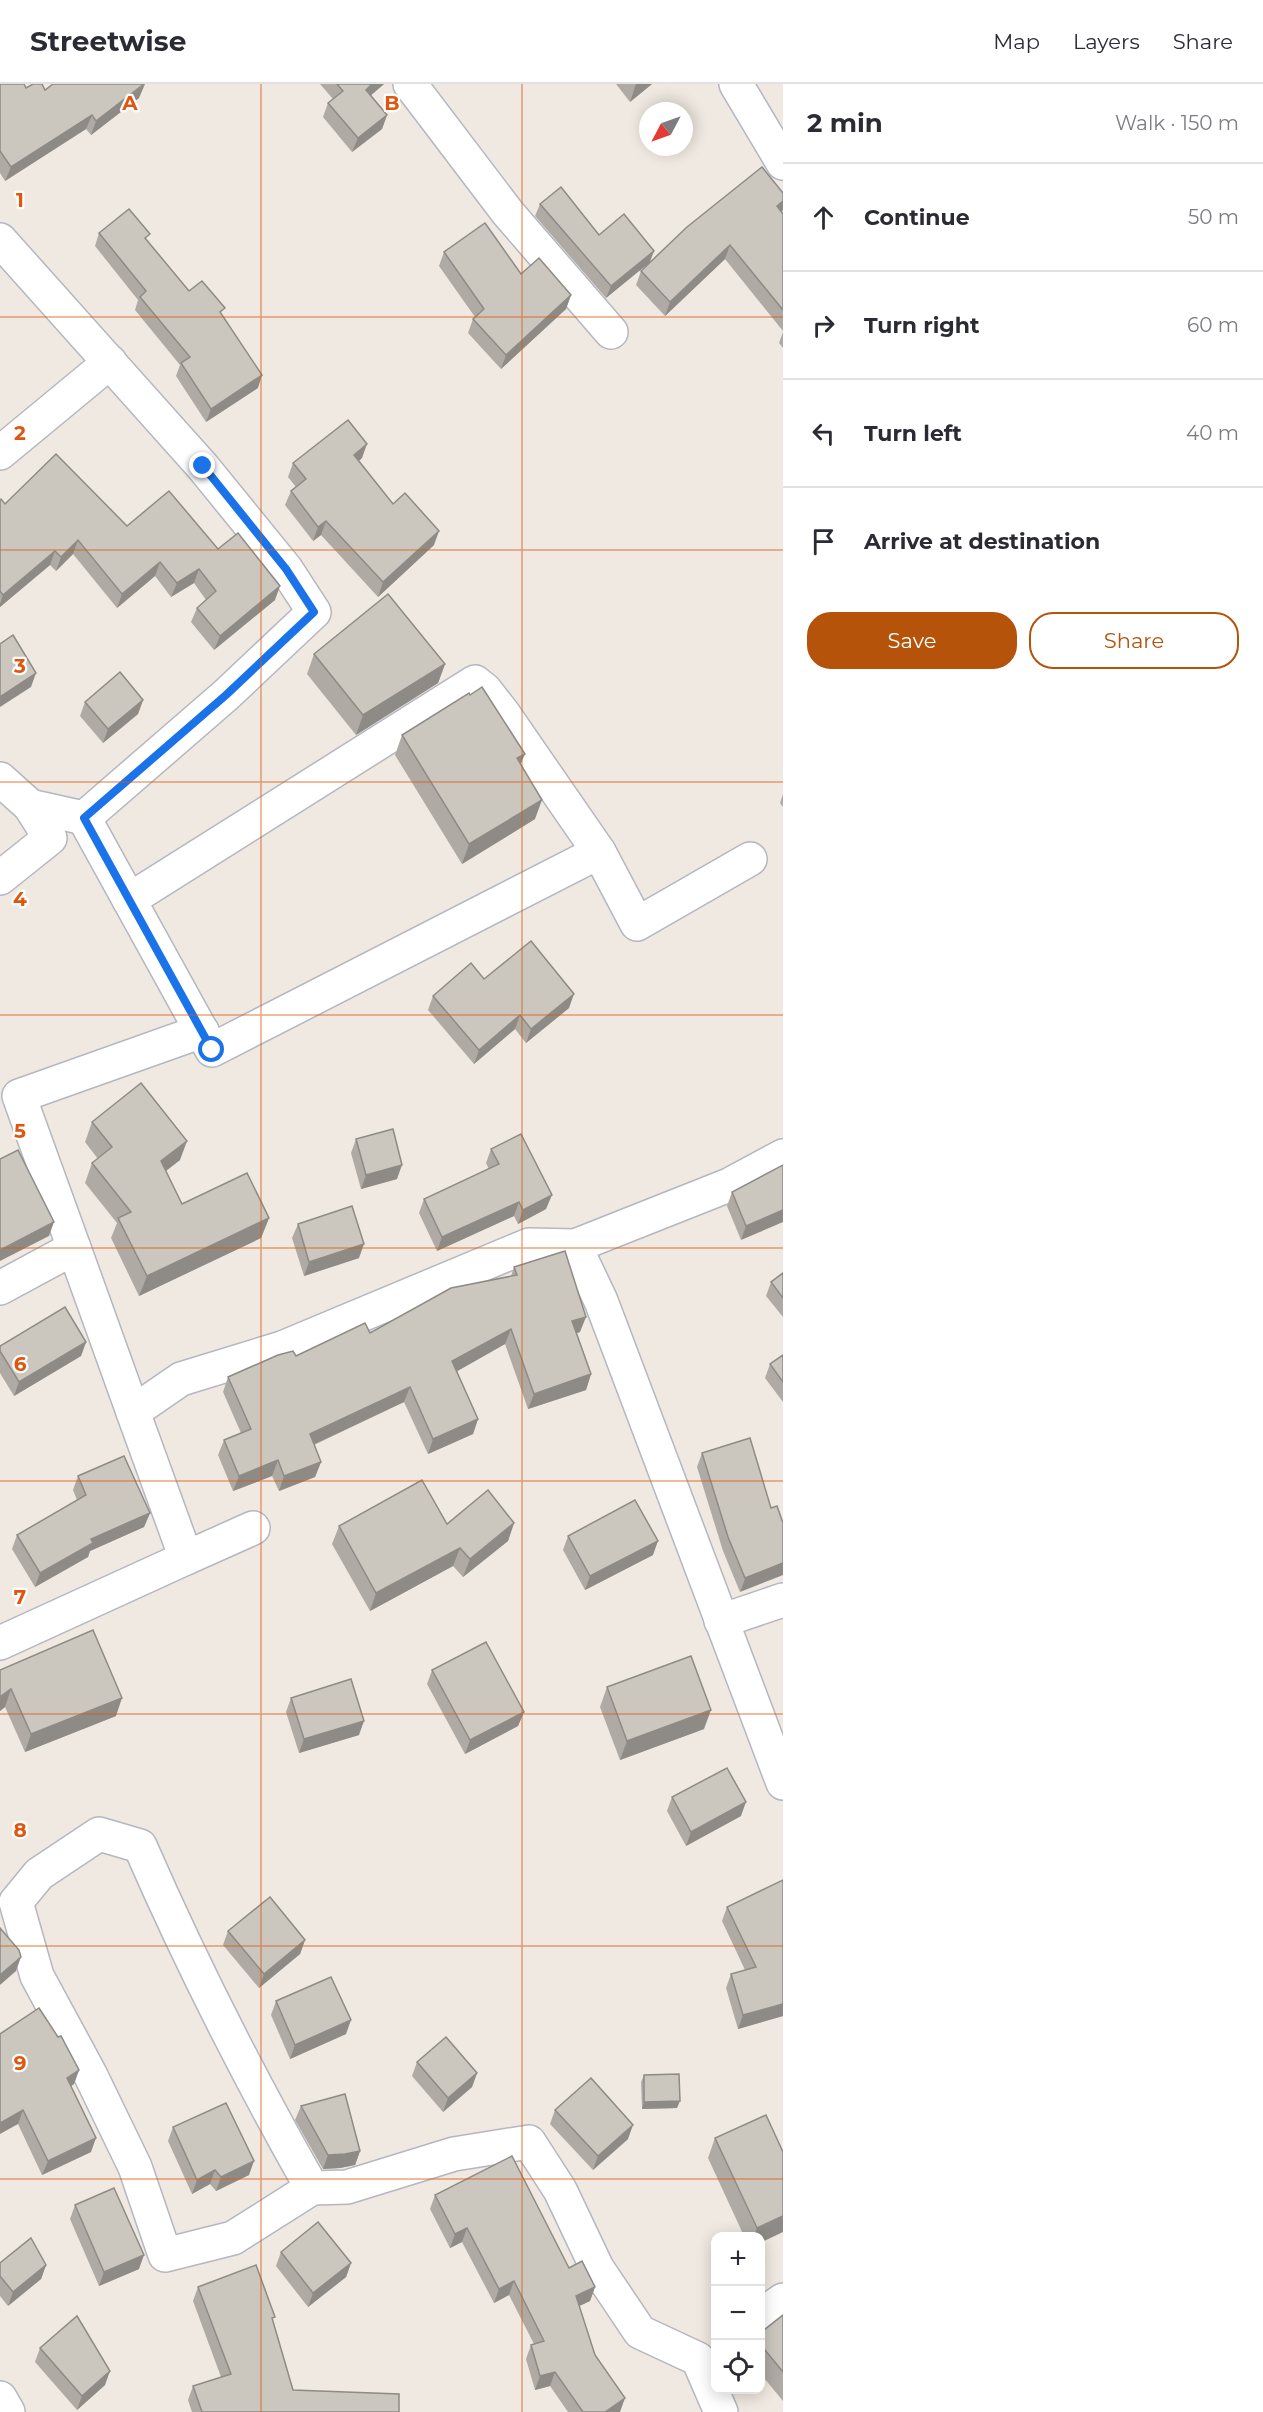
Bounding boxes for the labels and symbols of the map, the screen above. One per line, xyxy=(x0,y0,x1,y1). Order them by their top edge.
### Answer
text: A xyxy=(121,91,138,115)
text: B xyxy=(384,91,400,115)
north arrow xyxy=(639,102,693,156)
text: 1 xyxy=(16,188,24,212)
text: 2 xyxy=(14,421,26,445)
route end xyxy=(189,452,215,478)
text: 3 xyxy=(13,654,26,678)
text: 4 xyxy=(13,887,27,911)
route start xyxy=(198,1036,224,1062)
text: 5 xyxy=(14,1119,26,1143)
text: 6 xyxy=(14,1352,27,1376)
text: 7 xyxy=(14,1585,26,1609)
text: 8 xyxy=(13,1818,27,1842)
text: 9 xyxy=(14,2051,26,2075)

